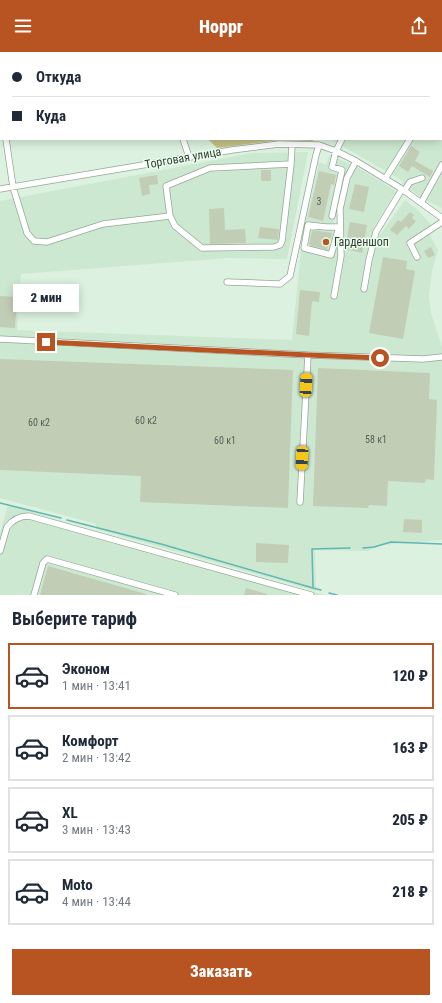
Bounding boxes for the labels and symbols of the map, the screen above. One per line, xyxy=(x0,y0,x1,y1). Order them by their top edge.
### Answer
street label: Торговая улица xyxy=(144,144,223,172)
house number: 3 xyxy=(317,196,322,207)
place label: Гарденшоп xyxy=(334,235,389,249)
marker: Гарденшоп xyxy=(321,237,331,247)
callout: 2 мин xyxy=(13,284,79,312)
route end xyxy=(37,333,55,351)
route start xyxy=(371,349,389,367)
car xyxy=(299,373,313,397)
house number: 60 к2 xyxy=(135,415,157,426)
house number: 60 к2 xyxy=(28,417,50,428)
house number: 58 к1 xyxy=(365,434,387,445)
house number: 60 к1 xyxy=(214,435,236,446)
car xyxy=(295,446,309,470)

